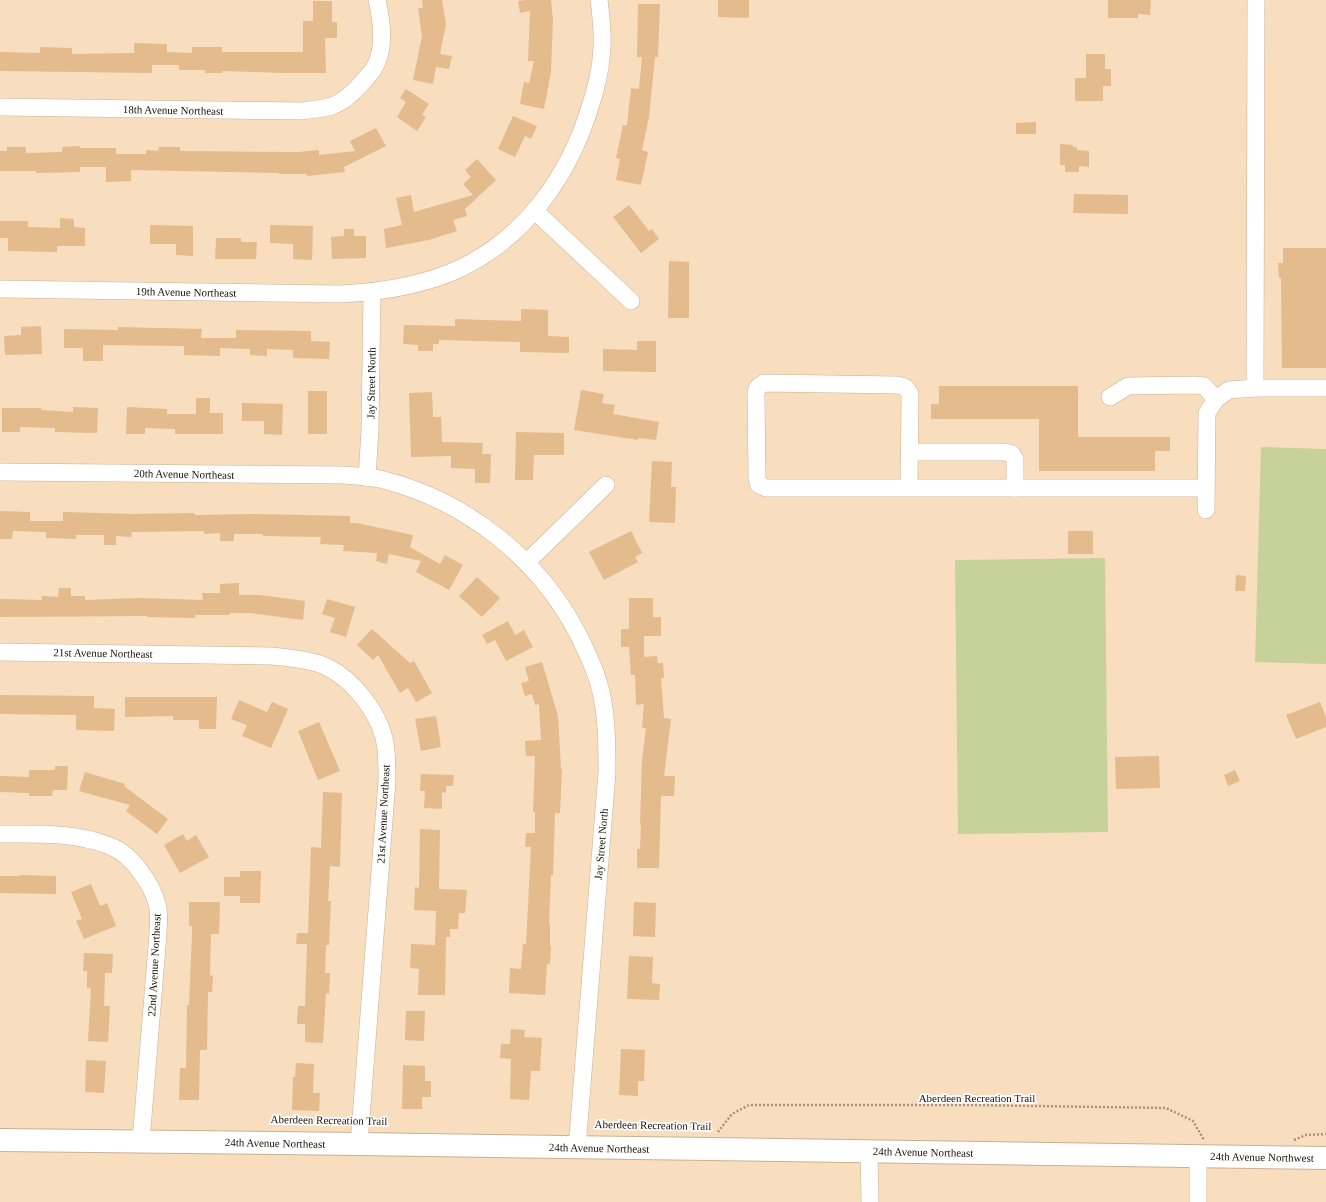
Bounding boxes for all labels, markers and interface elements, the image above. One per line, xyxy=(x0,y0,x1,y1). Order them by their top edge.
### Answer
street label: 18th Avenue Northeast xyxy=(123,103,223,117)
street label: 19th Avenue Northeast xyxy=(136,285,236,299)
street label: Jay Street North xyxy=(364,347,378,419)
street label: 20th Avenue Northeast xyxy=(134,467,234,481)
street label: 21st Avenue Northeast xyxy=(53,646,153,660)
street label: 21st Avenue Northeast xyxy=(374,764,392,864)
street label: Jay Street North xyxy=(592,807,610,880)
street label: 22nd Avenue Northeast xyxy=(145,913,163,1017)
street label: Aberdeen Recreation Trail xyxy=(919,1092,1035,1104)
street label: Aberdeen Recreation Trail xyxy=(271,1113,387,1127)
street label: Aberdeen Recreation Trail xyxy=(595,1118,711,1132)
street label: 24th Avenue Northeast xyxy=(225,1136,325,1150)
street label: 24th Avenue Northeast xyxy=(549,1141,649,1155)
street label: 24th Avenue Northeast xyxy=(873,1145,973,1159)
street label: 24th Avenue Northwest xyxy=(1210,1150,1314,1164)

